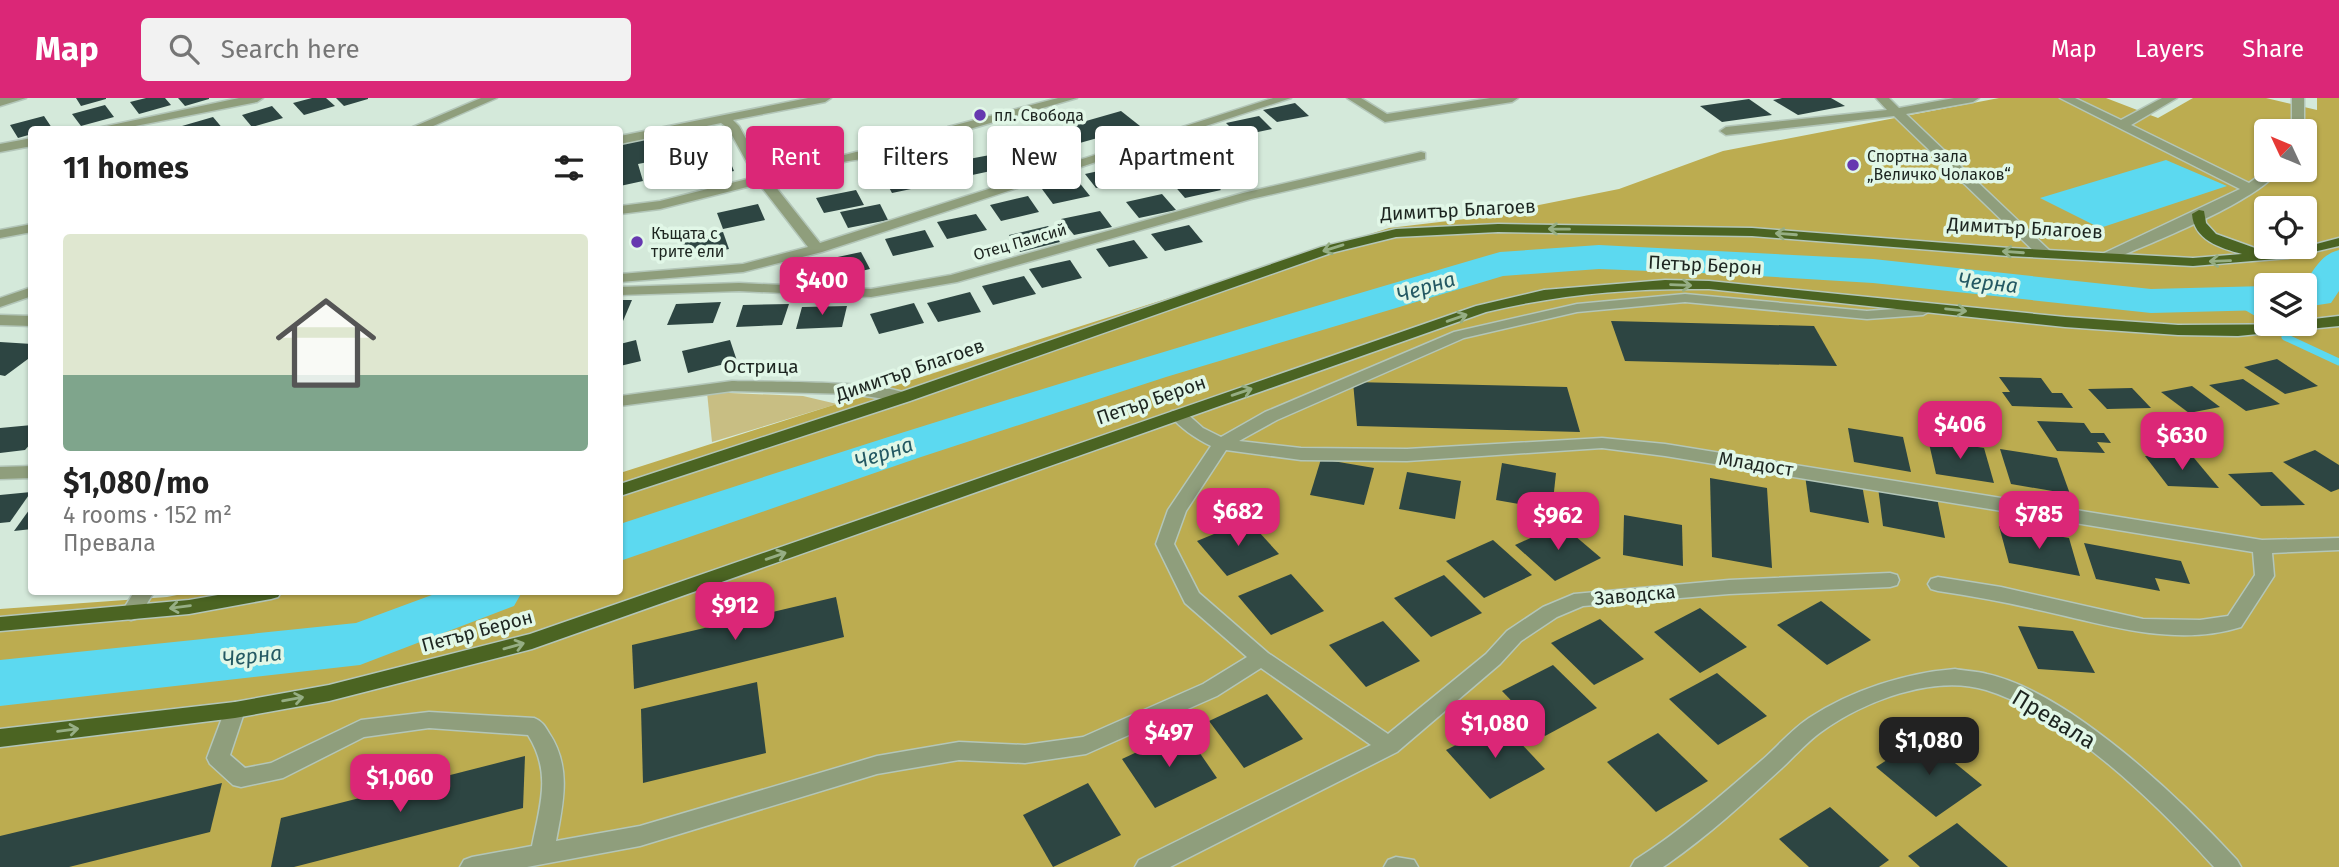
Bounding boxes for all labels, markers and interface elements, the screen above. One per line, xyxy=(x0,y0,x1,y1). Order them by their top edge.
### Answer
search box xyxy=(141,18,631,81)
text: Map xyxy=(35,29,99,69)
icon: search xyxy=(165,30,203,68)
text: Search here xyxy=(221,34,360,65)
text: Map xyxy=(2051,35,2097,63)
text: Layers xyxy=(2135,35,2204,63)
text: Share xyxy=(2242,35,2304,63)
place label: пл. Свобода xyxy=(994,106,1084,125)
marker: пл. Свобода xyxy=(972,107,988,123)
north arrow xyxy=(2254,119,2317,182)
map controls xyxy=(2254,119,2317,336)
chip: Buy xyxy=(644,126,732,189)
chip: Rent xyxy=(746,126,844,189)
chip: Filters xyxy=(858,126,973,189)
chip: New xyxy=(987,126,1081,189)
chip: Apartment xyxy=(1095,126,1258,189)
place label: Спортна зала „Величко Чолаков“ xyxy=(1867,147,2011,184)
icon: filters xyxy=(550,149,588,187)
text: 11 homes xyxy=(63,150,189,186)
marker: Спортна зала „Величко Чолаков“ xyxy=(1845,157,1861,173)
street label: Димитър Благоев xyxy=(1379,194,1536,226)
button: locate xyxy=(2254,196,2317,259)
street label: Димитър Благоев xyxy=(1946,212,2103,244)
street label: Отец Паисий xyxy=(971,220,1069,264)
one-way arrow xyxy=(1547,222,1570,236)
place label: Къщата с трите ели xyxy=(651,224,724,261)
one-way arrow xyxy=(1775,227,1798,240)
marker: Къщата с трите ели xyxy=(629,234,645,250)
one-way arrow xyxy=(1323,243,1345,255)
one-way arrow xyxy=(2002,245,2025,258)
street label: Петър Берон xyxy=(1647,251,1763,279)
one-way arrow xyxy=(2208,254,2231,267)
pin: $400 xyxy=(781,258,863,317)
text: $400 xyxy=(796,266,848,294)
water label: Черна xyxy=(1393,266,1459,308)
water label: Черна xyxy=(1957,267,2019,299)
button: layers xyxy=(2254,273,2317,336)
one-way arrow xyxy=(1669,278,1692,291)
icon: home xyxy=(263,280,389,406)
one-way arrow xyxy=(1944,304,1967,317)
one-way arrow xyxy=(1446,311,1468,324)
street label: Димитър Благоев xyxy=(832,334,987,407)
street label: Острица xyxy=(724,355,798,378)
street label: Петър Берон xyxy=(1093,371,1209,429)
one-way arrow xyxy=(1231,385,1253,397)
pin: $406 xyxy=(1919,402,2001,461)
text: $406 xyxy=(1934,410,1986,438)
pin: $630 xyxy=(2141,412,2223,472)
text: $630 xyxy=(2157,421,2207,449)
water label: Черна xyxy=(851,431,917,475)
street label: Младост xyxy=(1717,447,1795,481)
text: $1,080/mo xyxy=(63,465,209,501)
pin: $682 xyxy=(1197,489,1279,548)
pin: $785 xyxy=(1998,491,2080,551)
pin: $962 xyxy=(1517,492,1599,552)
text: $682 xyxy=(1213,497,1263,525)
text: $785 xyxy=(2015,500,2063,528)
text: 4 rooms · 152 m² xyxy=(63,501,232,529)
text: $962 xyxy=(1533,501,1583,529)
text: Превала xyxy=(63,529,156,557)
one-way arrow xyxy=(764,549,786,561)
street label: Заводска xyxy=(1593,580,1677,610)
pin: $912 xyxy=(694,582,776,642)
text: $912 xyxy=(711,591,759,619)
one-way arrow xyxy=(169,601,192,614)
street label: Петър Берон xyxy=(419,605,535,657)
one-way arrow xyxy=(503,638,525,651)
water label: Черна xyxy=(221,640,283,672)
street label: Превала xyxy=(2007,683,2101,755)
one-way arrow xyxy=(281,692,304,706)
pin: $1,080 xyxy=(1438,700,1552,760)
text: $1,080 xyxy=(1461,709,1529,737)
pin: $497 xyxy=(1128,710,1210,769)
text: $497 xyxy=(1145,718,1193,746)
pin: $1,080 xyxy=(1872,718,1986,777)
one-way arrow xyxy=(56,723,79,736)
text: $1,080 xyxy=(1895,726,1963,754)
pin: $1,060 xyxy=(343,754,457,814)
text: $1,060 xyxy=(366,763,434,791)

